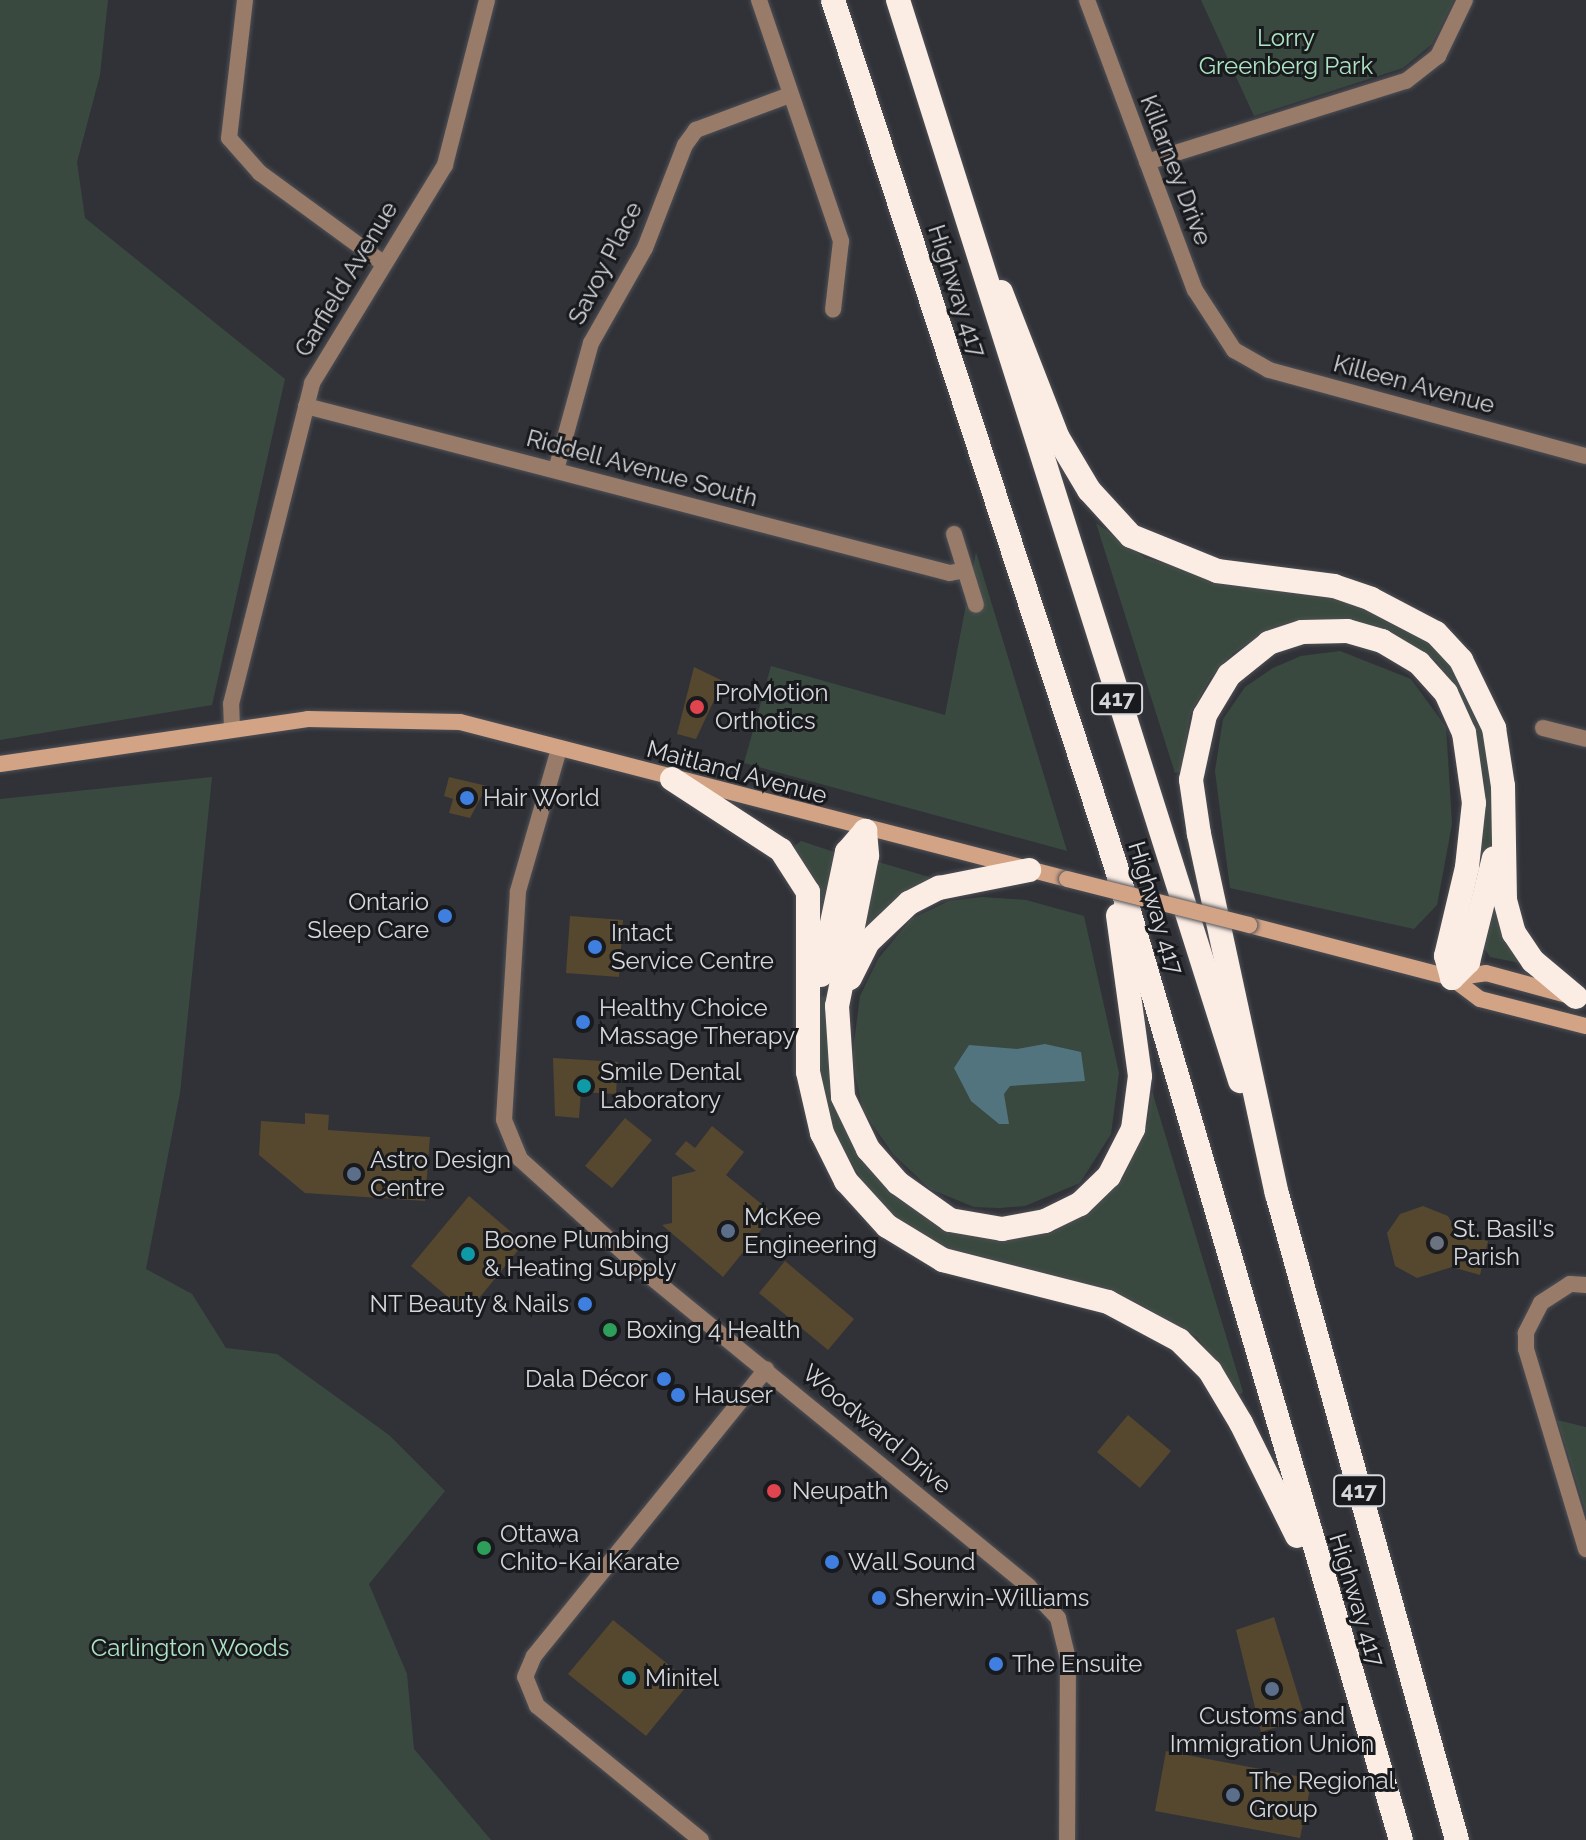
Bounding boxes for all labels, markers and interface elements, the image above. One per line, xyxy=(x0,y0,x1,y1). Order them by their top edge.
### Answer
park label: Lorry Greenberg Park xyxy=(1199,24,1373,80)
street label: Killarney Drive xyxy=(1134,90,1218,250)
street label: Garfield Avenue xyxy=(288,196,404,362)
street label: Savoy Place xyxy=(562,197,648,329)
street label: Highway 417 xyxy=(922,221,992,361)
street label: Killeen Avenue xyxy=(1330,349,1498,419)
street label: Riddell Avenue South xyxy=(523,423,761,513)
place label: ProMotion Orthotics xyxy=(715,679,829,735)
road number: 417 xyxy=(1091,681,1143,717)
marker: ProMotion Orthotics xyxy=(686,696,708,718)
street label: Maitland Avenue xyxy=(643,734,831,810)
place label: Hair World xyxy=(483,784,601,812)
marker: Hair World xyxy=(458,789,476,807)
street label: Highway 417 xyxy=(1122,838,1190,978)
place label: Ontario Sleep Care xyxy=(307,888,429,944)
marker: Ontario Sleep Care xyxy=(436,907,454,925)
place label: Intact Service Centre xyxy=(611,919,774,975)
marker: Intact Service Centre xyxy=(586,938,604,956)
place label: Healthy Choice Massage Therapy xyxy=(599,994,796,1050)
marker: Healthy Choice Massage Therapy xyxy=(574,1013,592,1031)
place label: Smile Dental Laboratory xyxy=(600,1058,741,1114)
marker: Smile Dental Laboratory xyxy=(575,1077,593,1095)
place label: Astro Design Centre xyxy=(370,1146,511,1202)
marker: Astro Design Centre xyxy=(345,1165,363,1183)
place label: McKee Engineering xyxy=(744,1203,877,1259)
place label: St. Basil's Parish xyxy=(1453,1215,1554,1271)
marker: McKee Engineering xyxy=(719,1222,737,1240)
place label: Boone Plumbing & Heating Supply xyxy=(484,1226,677,1282)
marker: St. Basil's Parish xyxy=(1428,1234,1446,1252)
marker: Boone Plumbing & Heating Supply xyxy=(459,1245,477,1263)
place label: NT Beauty & Nails xyxy=(368,1290,569,1318)
marker: NT Beauty & Nails xyxy=(576,1295,594,1313)
place label: Boxing 4 Health xyxy=(626,1316,800,1344)
marker: Boxing 4 Health xyxy=(601,1321,619,1339)
street label: Woodward Drive xyxy=(797,1358,957,1500)
place label: Dala Décor xyxy=(525,1365,648,1393)
marker: Dala Décor xyxy=(655,1370,673,1388)
place label: Hauser xyxy=(694,1381,773,1409)
marker: Hauser xyxy=(669,1386,687,1404)
road number: 417 xyxy=(1333,1473,1385,1509)
place label: Neupath xyxy=(792,1477,888,1505)
marker: Neupath xyxy=(763,1480,785,1502)
place label: Ottawa Chito-Kai Karate xyxy=(500,1520,680,1576)
street label: Highway 417 xyxy=(1323,1530,1391,1670)
marker: Ottawa Chito-Kai Karate xyxy=(475,1539,493,1557)
place label: Wall Sound xyxy=(848,1548,976,1576)
marker: Wall Sound xyxy=(823,1553,841,1571)
place label: Sherwin-Williams xyxy=(895,1584,1089,1612)
marker: Sherwin-Williams xyxy=(870,1589,888,1607)
park label: Carlington Woods xyxy=(90,1634,290,1662)
place label: The Ensuite xyxy=(1012,1650,1142,1678)
marker: The Ensuite xyxy=(987,1655,1005,1673)
place label: Minitel xyxy=(645,1664,719,1692)
marker: Minitel xyxy=(620,1669,638,1687)
marker: Customs and Immigration Union xyxy=(1263,1680,1281,1698)
place label: Customs and Immigration Union xyxy=(1170,1702,1374,1758)
place label: The Regional Group xyxy=(1249,1767,1395,1823)
marker: The Regional Group xyxy=(1224,1786,1242,1804)

